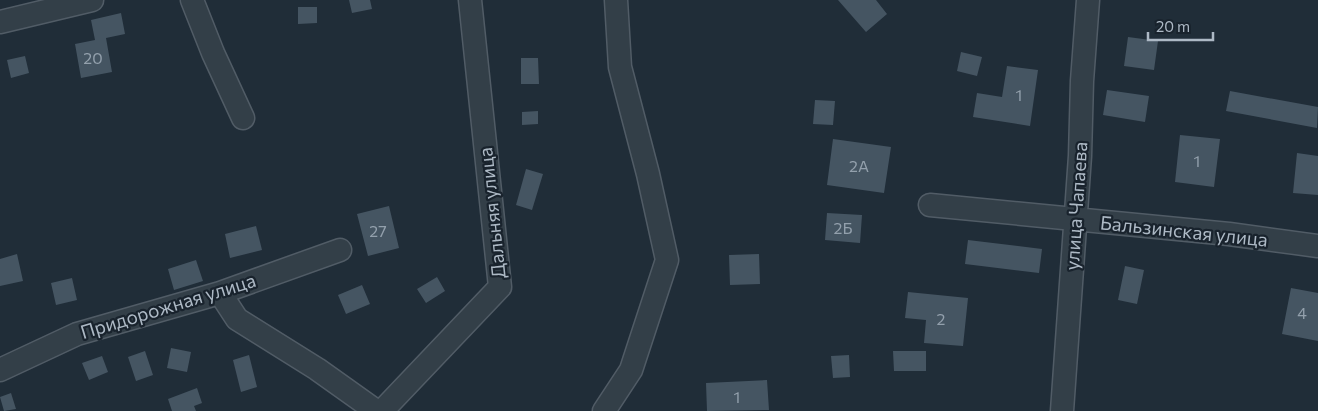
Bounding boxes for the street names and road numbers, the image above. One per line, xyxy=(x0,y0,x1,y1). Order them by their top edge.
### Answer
street label: улица Чапаева xyxy=(1060,141,1091,271)
street label: Дальняя улица xyxy=(473,146,510,280)
street label: Бальзинская улица xyxy=(1099,210,1269,251)
street label: Придорожная улица xyxy=(77,268,258,343)

